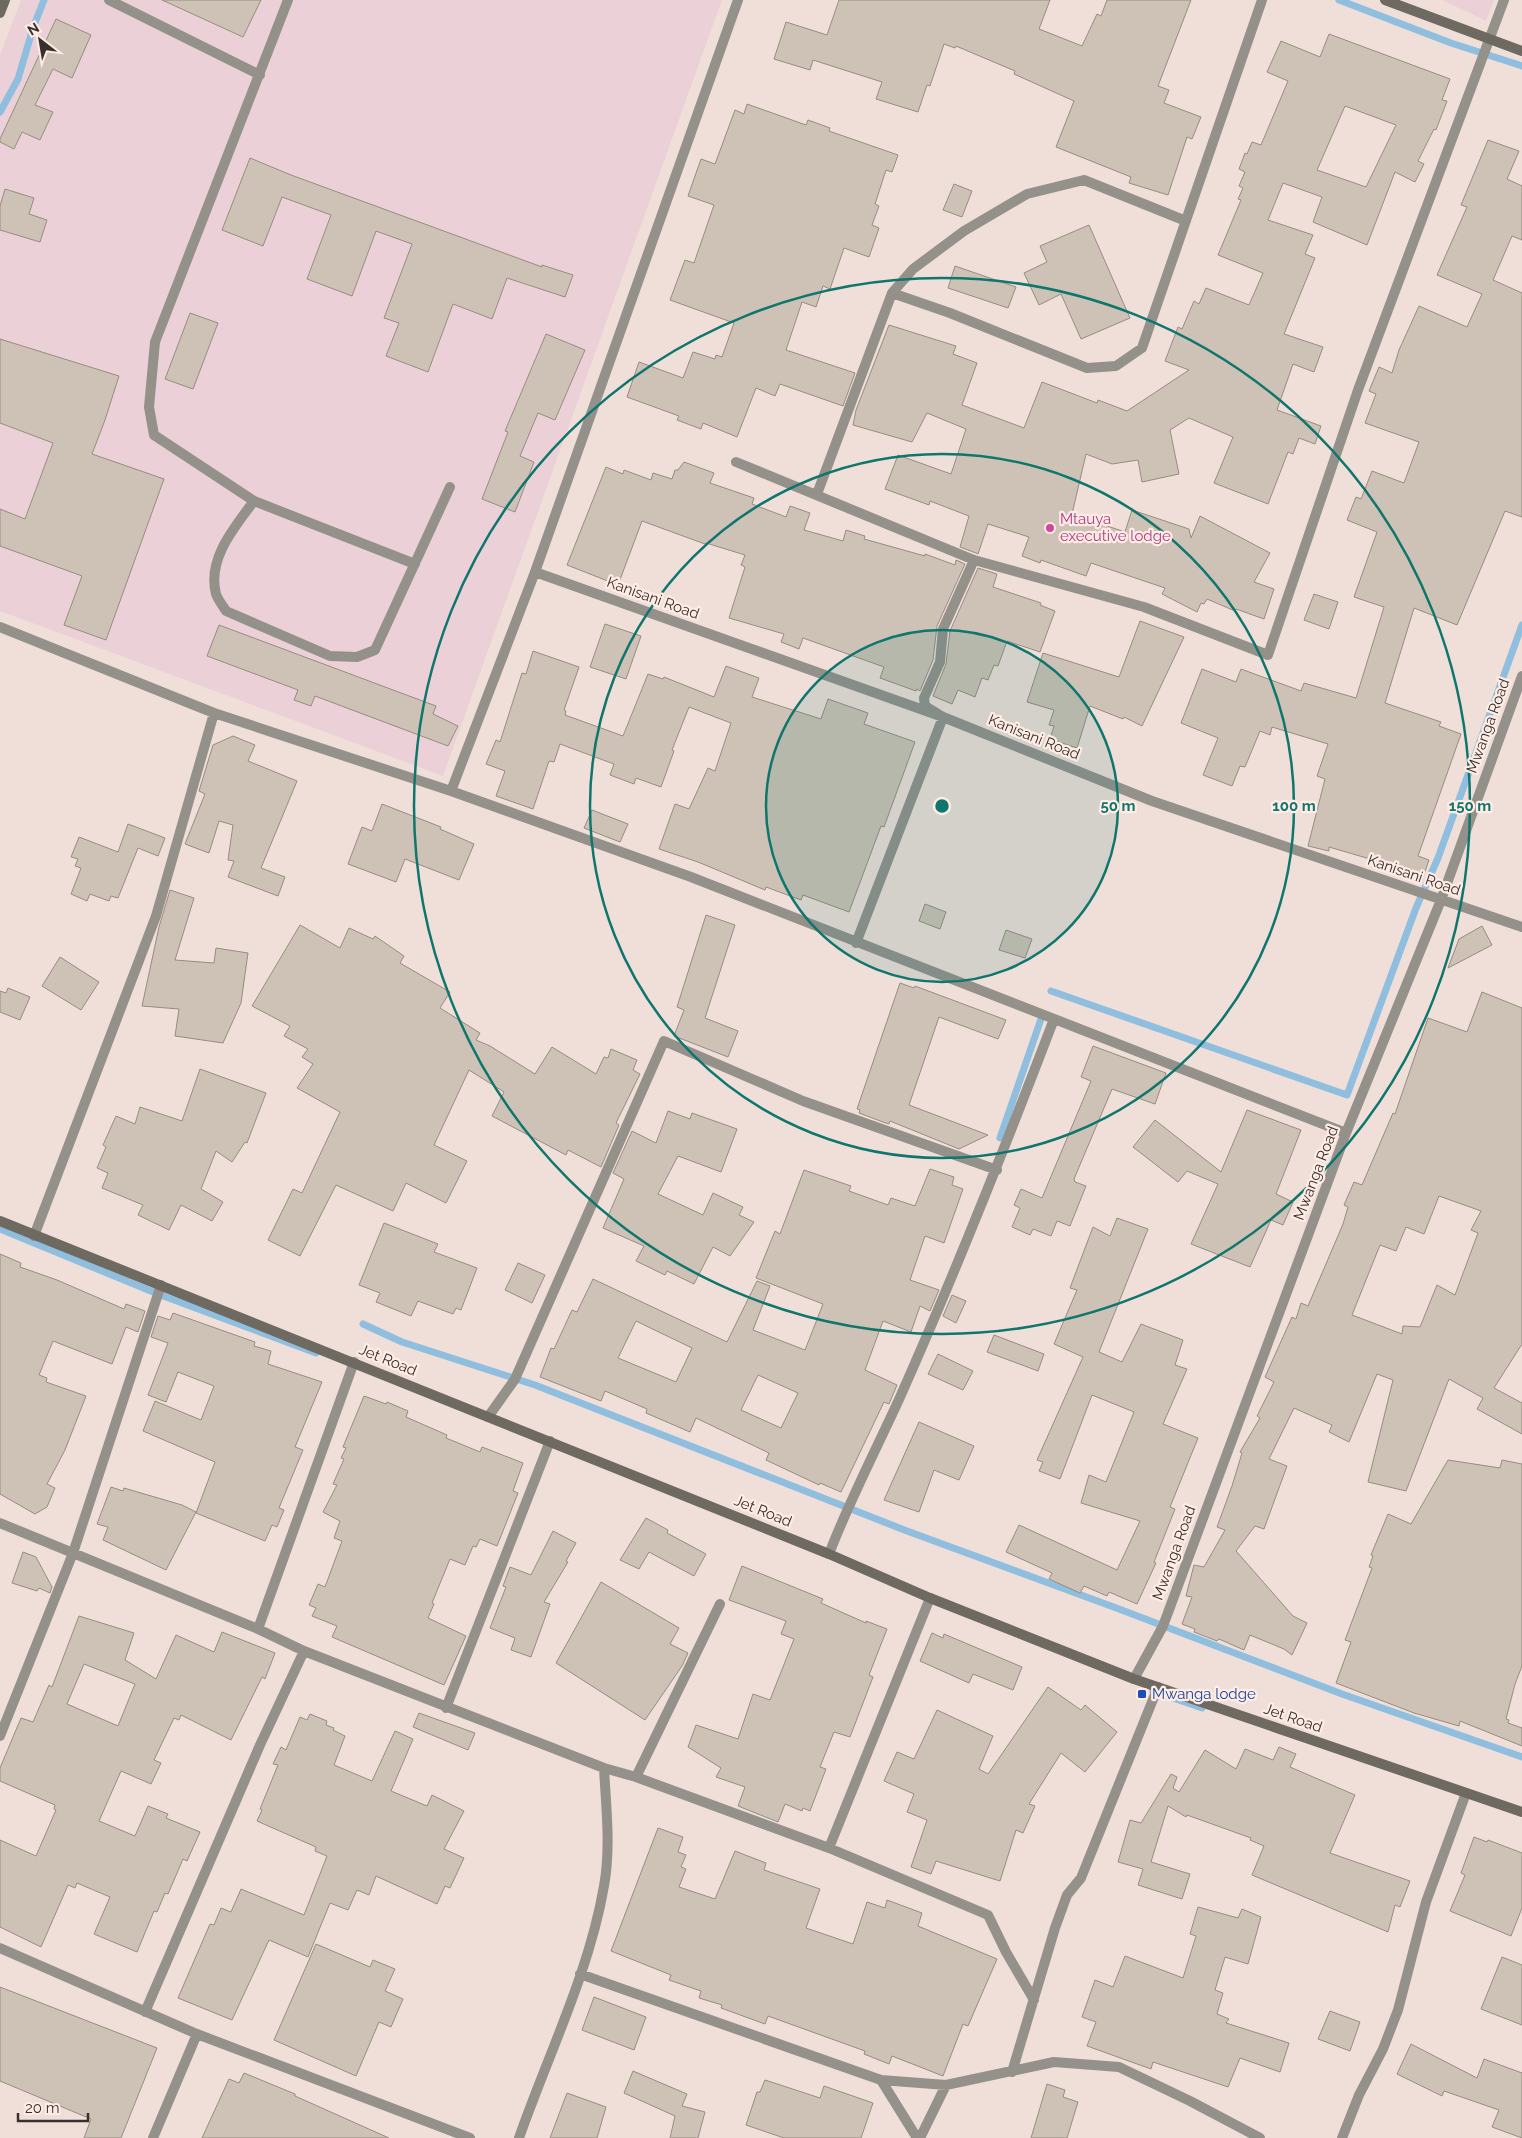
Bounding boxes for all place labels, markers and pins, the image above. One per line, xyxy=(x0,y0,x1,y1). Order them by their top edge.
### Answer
place label: Mtauya executive lodge xyxy=(1060,510,1171,545)
marker: Mtauya executive lodge xyxy=(1044,522,1056,534)
centre of rings xyxy=(933,797,951,815)
place label: Mwanga lodge xyxy=(1152,1685,1256,1703)
marker: Mwanga lodge xyxy=(1136,1688,1148,1700)

